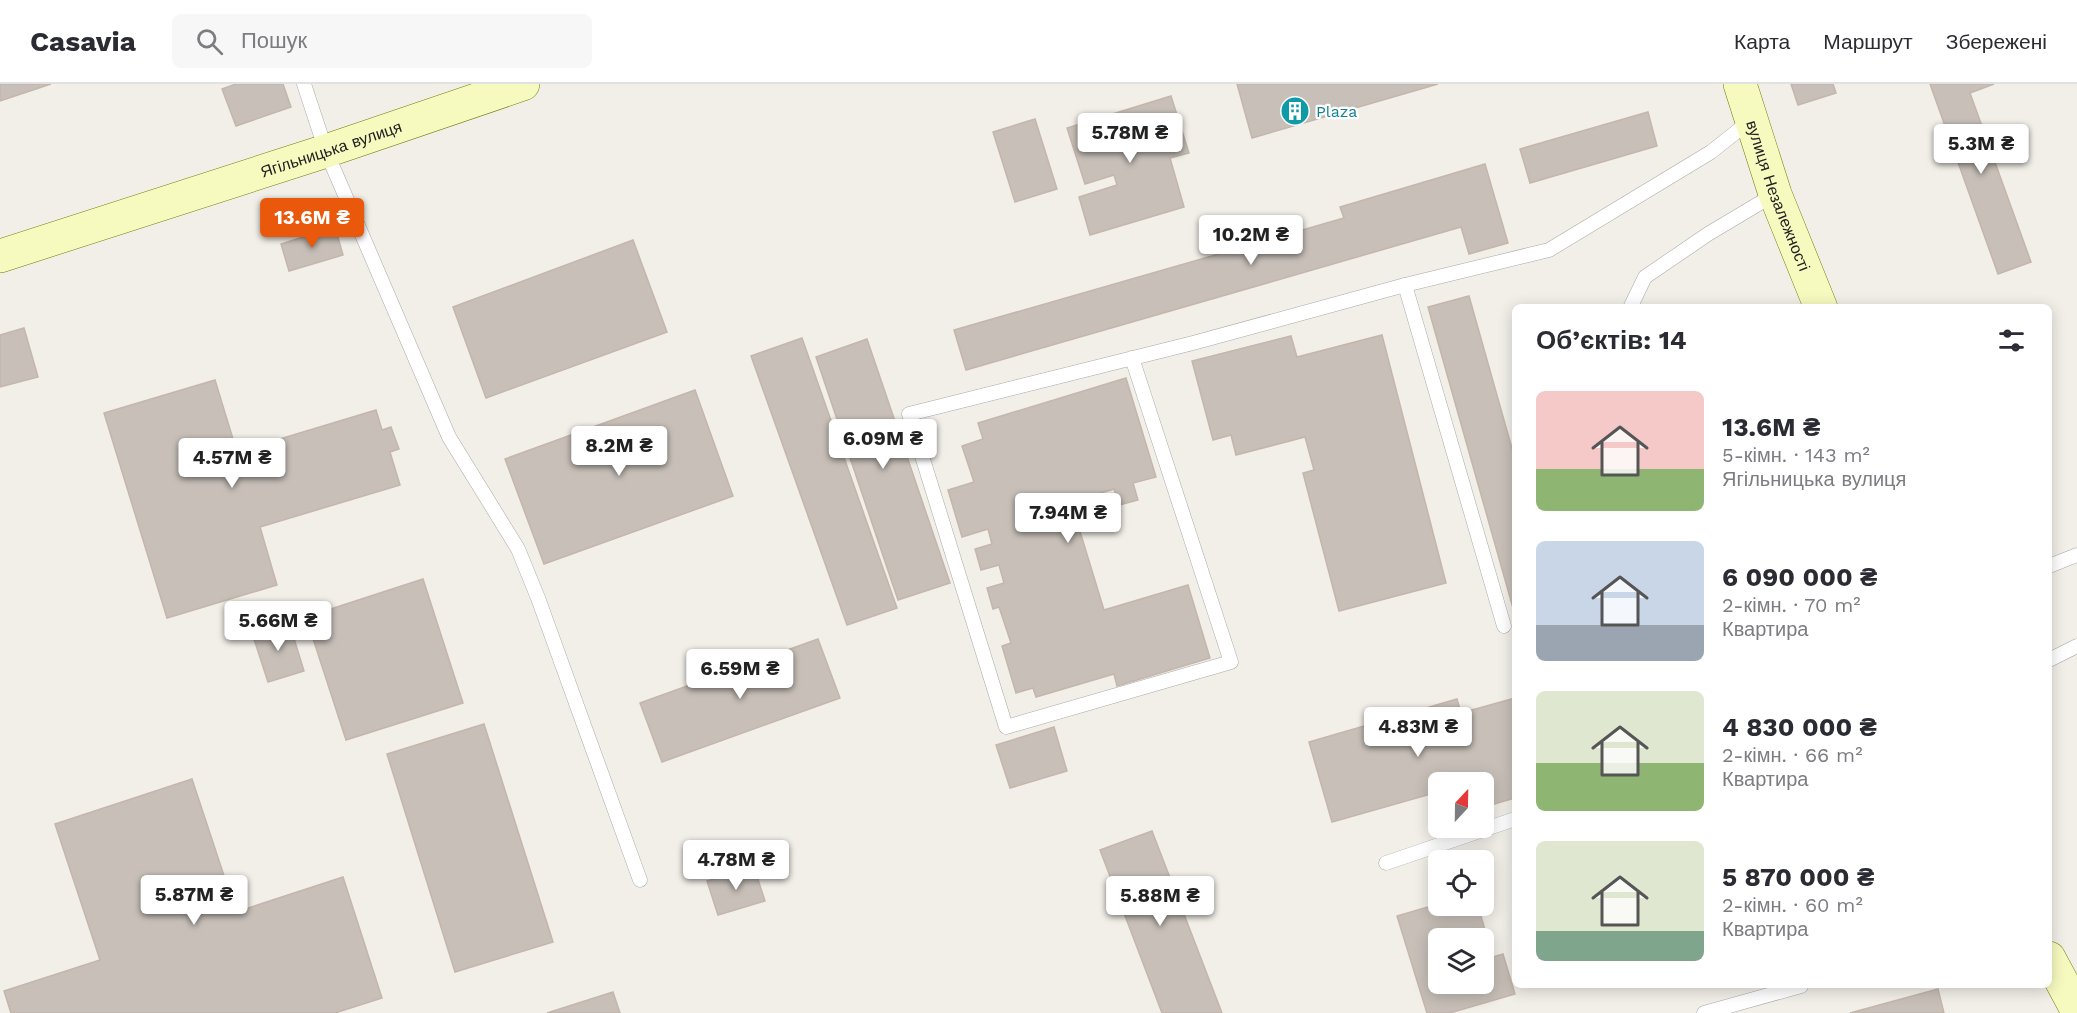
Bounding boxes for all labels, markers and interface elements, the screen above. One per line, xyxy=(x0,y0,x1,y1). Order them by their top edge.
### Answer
search box xyxy=(172,14,592,68)
text: Casavia xyxy=(30,25,136,58)
icon: search xyxy=(193,25,226,58)
text: Пошук xyxy=(241,28,307,53)
text: Карта xyxy=(1734,29,1790,54)
text: Маршрут xyxy=(1823,29,1913,54)
text: Збережені xyxy=(1946,29,2047,54)
building icon: Plaza xyxy=(1279,95,1311,127)
place label: Plaza xyxy=(1316,102,1357,121)
pin: 5.78M ₴ xyxy=(1075,113,1185,164)
street label: Ягільницька вулиця xyxy=(258,117,404,181)
street label: вулиця Незалежності xyxy=(1742,118,1814,274)
text: 5.78M ₴ xyxy=(1092,120,1168,144)
pin: 5.3M ₴ xyxy=(1932,124,2030,175)
text: 5.3M ₴ xyxy=(1948,131,2014,155)
pin: 13.6M ₴ xyxy=(257,198,367,249)
text: 13.6M ₴ xyxy=(274,205,350,229)
pin: 10.2M ₴ xyxy=(1196,215,1306,266)
text: 10.2M ₴ xyxy=(1213,222,1289,246)
icon: filters xyxy=(1995,324,2028,357)
text: Об’єктів: 14 xyxy=(1536,325,1687,355)
text: 13.6M ₴ xyxy=(1722,412,1820,442)
icon: home xyxy=(1584,415,1656,487)
pin: 6.09M ₴ xyxy=(828,419,938,470)
pin: 8.2M ₴ xyxy=(570,426,668,477)
text: 6.09M ₴ xyxy=(843,426,923,450)
text: 8.2M ₴ xyxy=(585,433,653,457)
pin: 4.57M ₴ xyxy=(177,438,287,489)
text: 5-кімн. · 143 m² xyxy=(1722,443,1870,467)
text: 4.57M ₴ xyxy=(192,445,272,469)
text: Ягільницька вулиця xyxy=(1722,467,1906,491)
pin: 7.94M ₴ xyxy=(1013,493,1123,544)
text: 7.94M ₴ xyxy=(1029,500,1107,524)
text: 6 090 000 ₴ xyxy=(1722,562,1877,592)
icon: home xyxy=(1584,565,1656,637)
text: 2-кімн. · 70 m² xyxy=(1722,593,1861,617)
pin: 5.66M ₴ xyxy=(223,601,333,652)
text: 5.66M ₴ xyxy=(238,608,318,632)
text: Квартира xyxy=(1722,617,1808,641)
pin: 6.59M ₴ xyxy=(685,649,795,700)
text: 6.59M ₴ xyxy=(700,656,780,680)
pin: 4.83M ₴ xyxy=(1363,707,1473,758)
text: 4 830 000 ₴ xyxy=(1722,712,1877,742)
text: 4.83M ₴ xyxy=(1378,714,1458,738)
icon: home xyxy=(1584,715,1656,787)
text: 2-кімн. · 66 m² xyxy=(1722,743,1862,767)
text: Квартира xyxy=(1722,767,1808,791)
north arrow xyxy=(1428,772,1494,838)
map controls xyxy=(1428,772,1494,994)
pin: 4.78M ₴ xyxy=(681,840,791,891)
text: 4.78M ₴ xyxy=(697,847,775,871)
button: locate xyxy=(1428,850,1494,916)
text: 5 870 000 ₴ xyxy=(1722,862,1874,892)
icon: home xyxy=(1584,865,1656,937)
pin: 5.87M ₴ xyxy=(139,875,249,926)
pin: 5.88M ₴ xyxy=(1105,876,1215,927)
text: 5.87M ₴ xyxy=(155,882,233,906)
text: 5.88M ₴ xyxy=(1120,883,1200,907)
text: 2-кімн. · 60 m² xyxy=(1722,893,1863,917)
text: Квартира xyxy=(1722,917,1808,941)
button: layers xyxy=(1428,928,1494,994)

